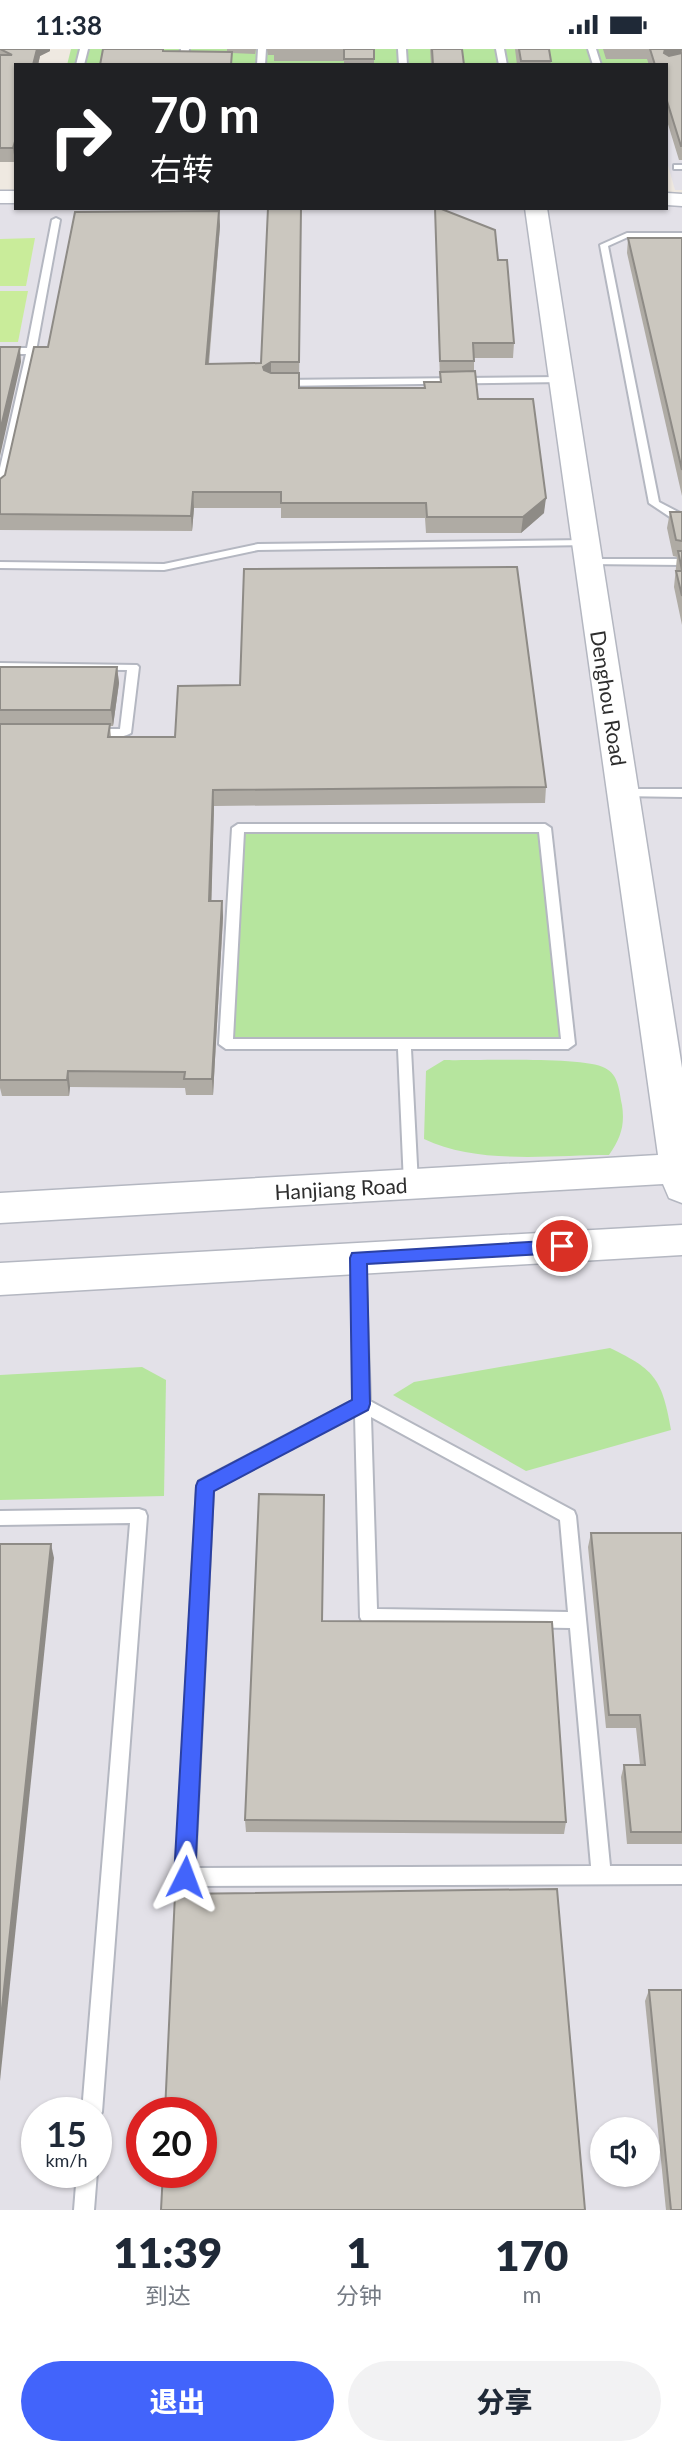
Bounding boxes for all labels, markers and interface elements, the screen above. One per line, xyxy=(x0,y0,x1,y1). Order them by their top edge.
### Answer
text: 11:38 xyxy=(35,9,102,41)
text: 70 m xyxy=(150,85,260,143)
icon: right xyxy=(35,91,126,182)
text: 右转 xyxy=(150,149,214,188)
street label: Denghou Road xyxy=(586,628,632,768)
street label: Hanjiang Road xyxy=(274,1172,408,1204)
pin xyxy=(532,1216,592,1276)
icon: arrive xyxy=(543,1227,581,1265)
position arrow xyxy=(148,1840,222,1914)
speed limit sign: 20 xyxy=(126,2097,217,2188)
text: 15 xyxy=(46,2112,87,2154)
map controls xyxy=(590,2117,660,2187)
button: sound xyxy=(590,2117,660,2187)
text: km/h xyxy=(45,2149,88,2171)
text: 11:39 xyxy=(114,2227,222,2277)
text: 1 xyxy=(347,2227,371,2277)
text: 170 xyxy=(495,2230,568,2280)
text: m xyxy=(522,2280,541,2308)
text: 到达 xyxy=(145,2281,191,2309)
text: 分钟 xyxy=(336,2281,382,2309)
button: 退出 xyxy=(21,2361,334,2441)
button: 分享 xyxy=(348,2361,661,2441)

